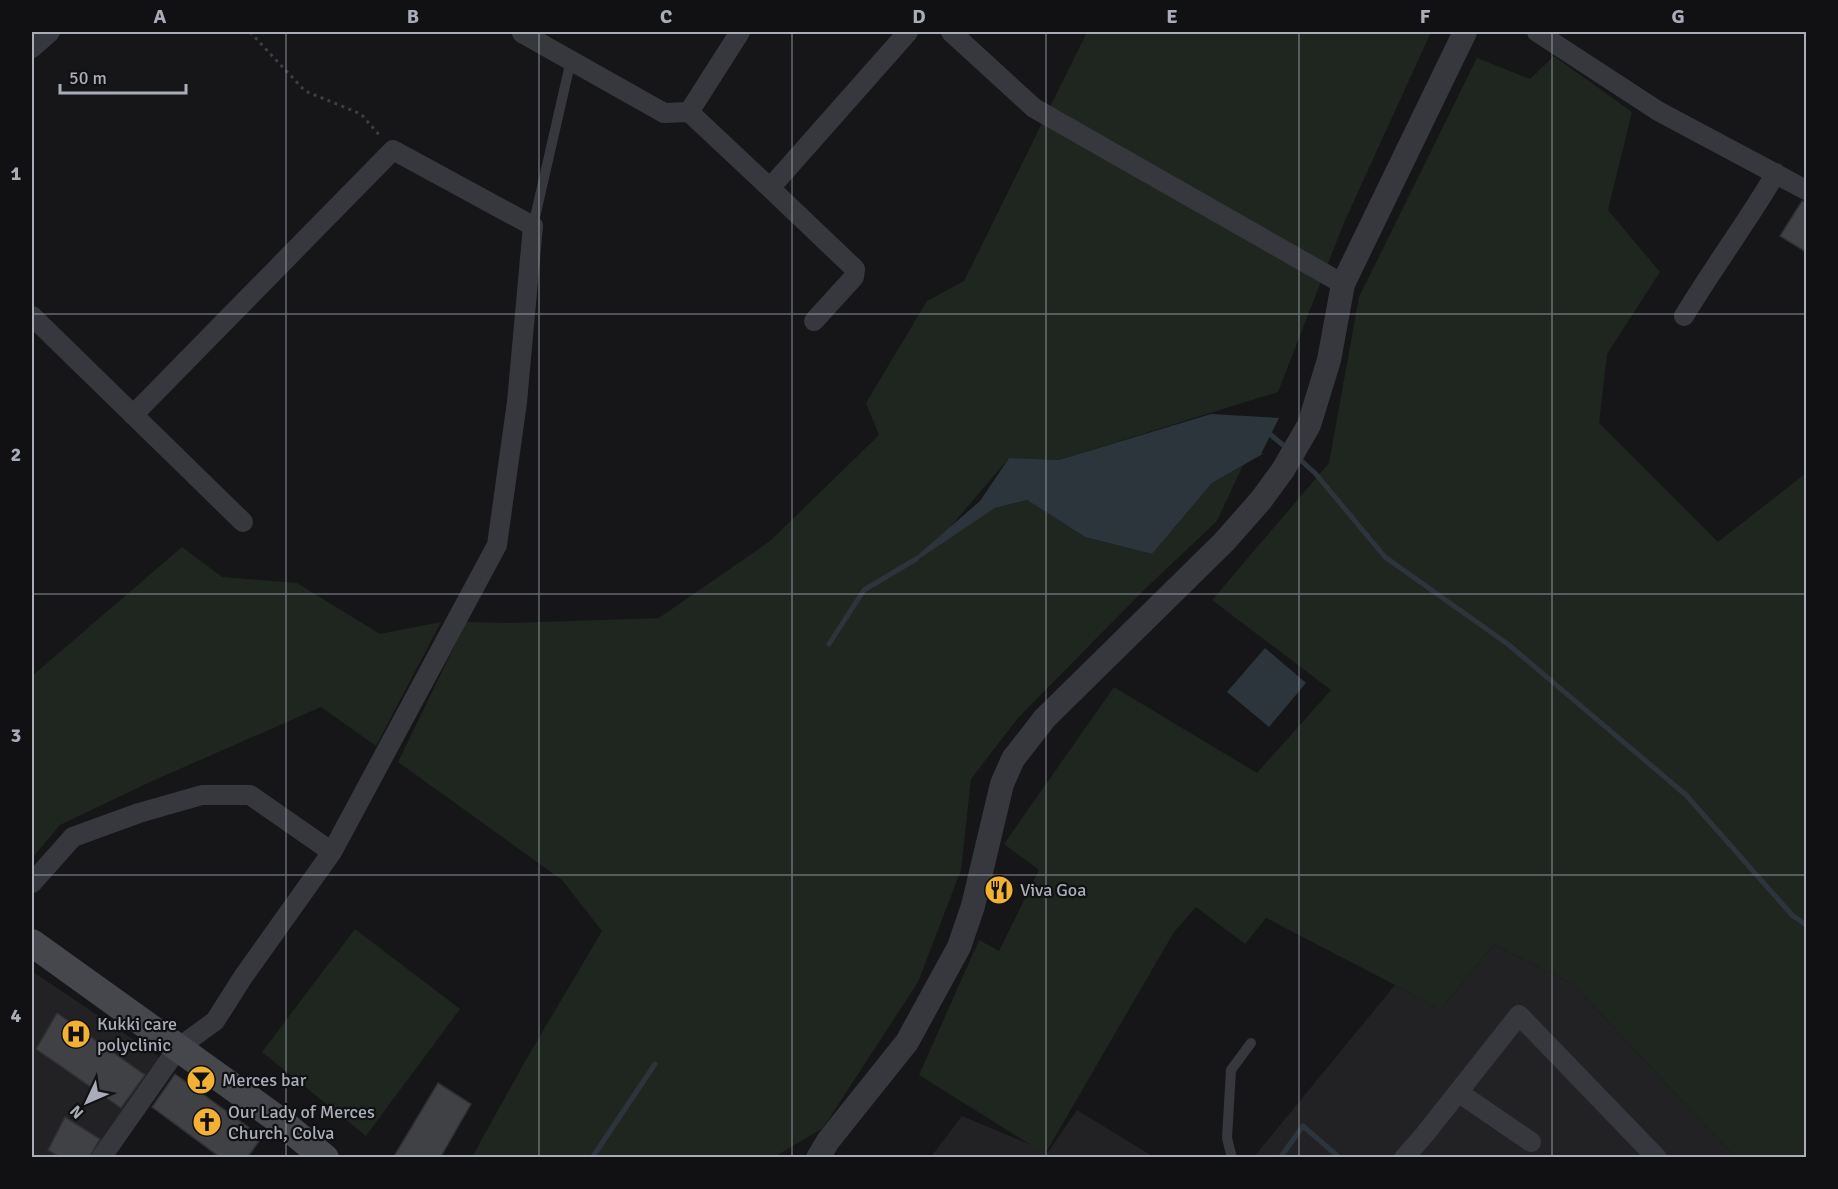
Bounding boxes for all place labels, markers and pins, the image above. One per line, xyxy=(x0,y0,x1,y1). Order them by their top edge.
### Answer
restaurant icon: Viva Goa xyxy=(983,874,1015,906)
place label: Viva Goa xyxy=(1020,879,1086,901)
place label: Kukki care polyclinic xyxy=(97,1013,177,1056)
hospital icon: Kukki care polyclinic xyxy=(60,1018,92,1050)
bar icon: Merces bar xyxy=(185,1064,217,1096)
place label: Merces bar xyxy=(222,1069,307,1091)
place label: Our Lady of Merces Church, Colva xyxy=(228,1101,375,1144)
church icon: Our Lady of Merces Church, Colva xyxy=(191,1106,223,1138)

